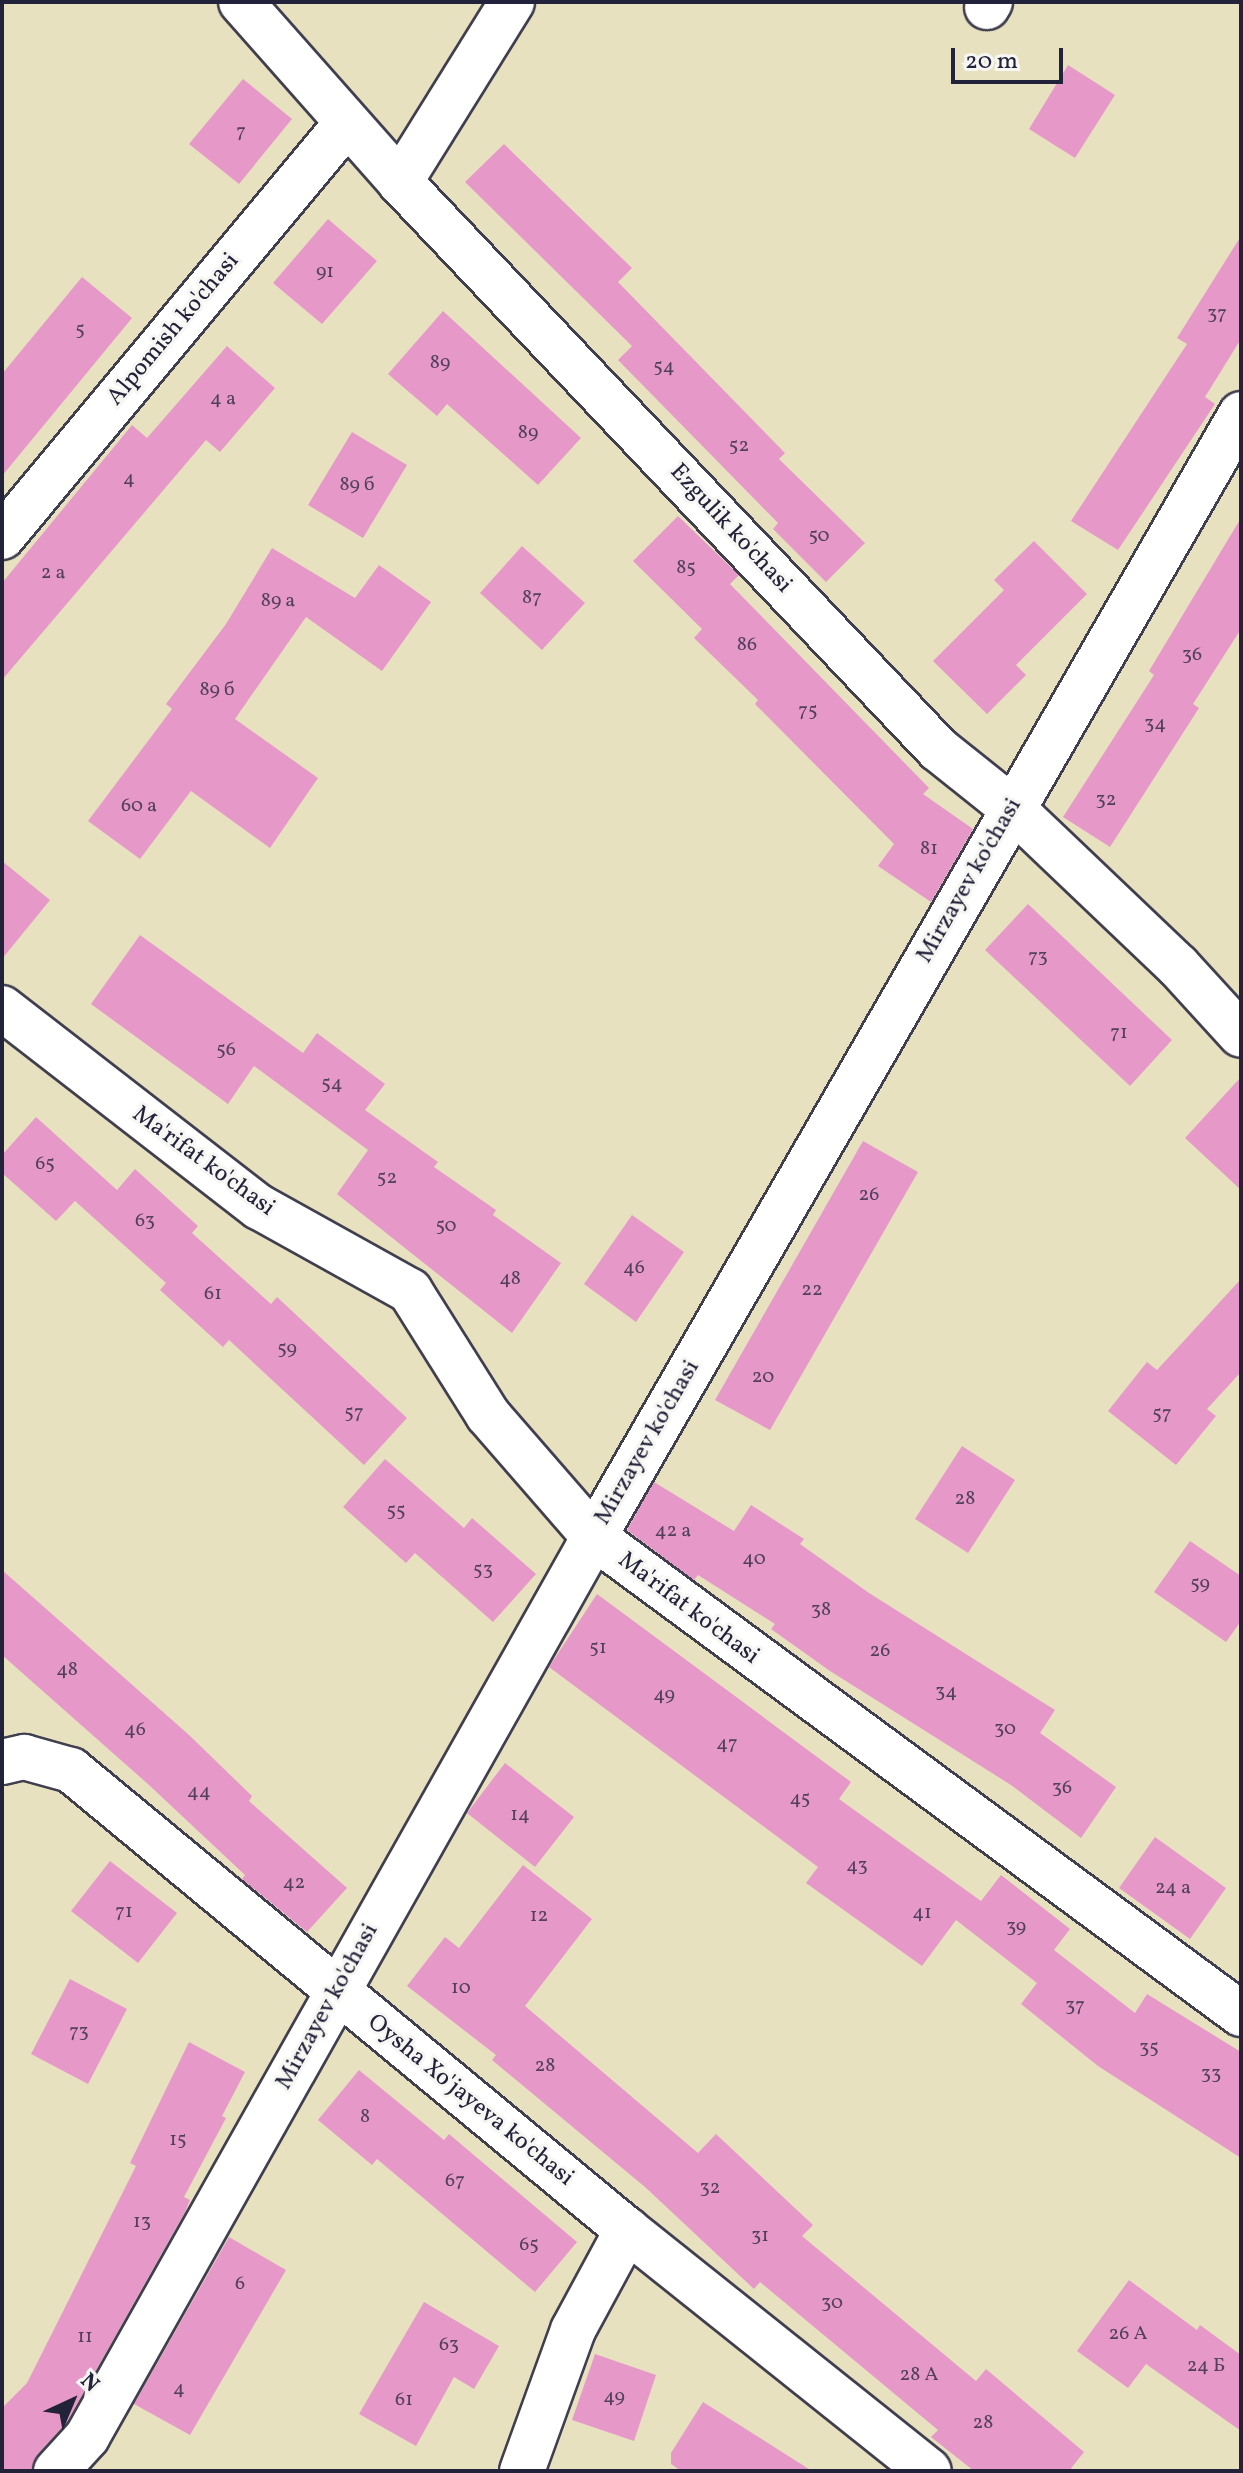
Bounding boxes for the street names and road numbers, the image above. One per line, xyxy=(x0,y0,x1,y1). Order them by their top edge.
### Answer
street label: Alpomish ko'chasi xyxy=(102,248,246,412)
street label: Ezgulik ko'chasi xyxy=(663,458,797,600)
street label: Mirzayev ko'chasi xyxy=(911,793,1029,969)
street label: Ma'rifat ko'chasi xyxy=(126,1101,280,1223)
street label: Mirzayev ko'chasi xyxy=(589,1355,707,1531)
street label: Ma'rifat ko'chasi xyxy=(612,1547,764,1671)
street label: Mirzayev ko'chasi xyxy=(270,1919,386,2095)
street label: Oysha Xo'jayeva ko'chasi xyxy=(361,2009,579,2193)

